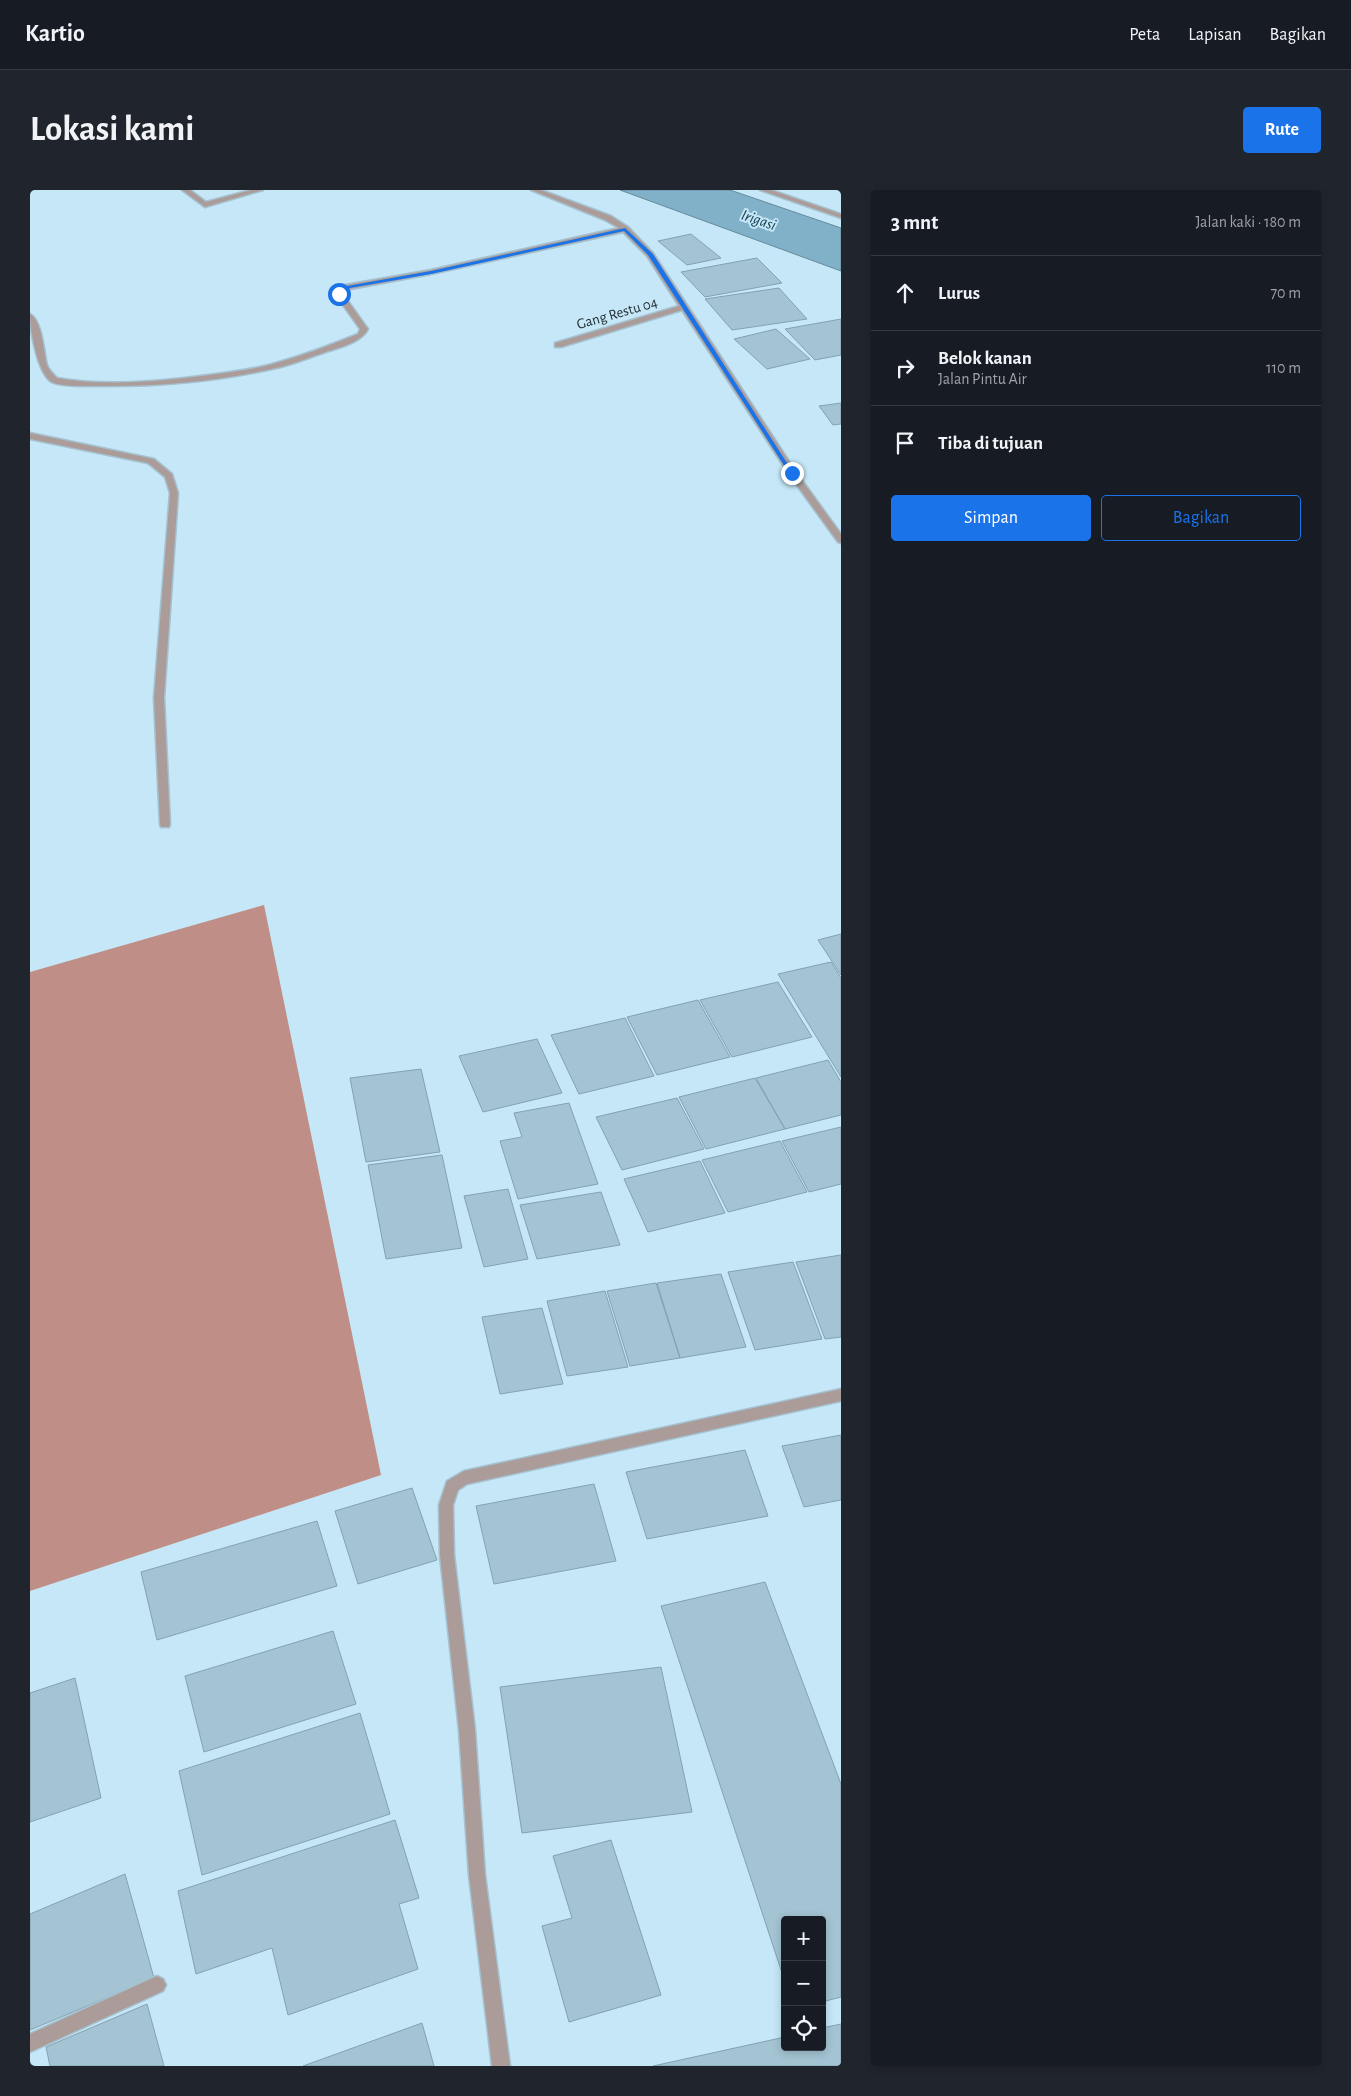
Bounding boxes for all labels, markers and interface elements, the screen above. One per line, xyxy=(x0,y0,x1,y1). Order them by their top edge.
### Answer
text: Kartio xyxy=(25,22,85,46)
text: Peta xyxy=(1129,26,1160,44)
text: Lapisan xyxy=(1188,26,1242,44)
text: Bagikan xyxy=(1270,26,1326,44)
button: Rute xyxy=(1243,107,1321,153)
text: Lokasi kami xyxy=(30,112,194,147)
water label: Irigasi xyxy=(739,207,778,233)
text: 3 mnt xyxy=(891,212,938,233)
text: Jalan kaki · 180 m xyxy=(1195,214,1301,230)
icon: ahead xyxy=(891,279,919,307)
route start xyxy=(328,283,351,306)
text: Lurus xyxy=(938,284,980,303)
text: 70 m xyxy=(1270,285,1301,301)
street label: Gang Restu 04 xyxy=(575,295,659,332)
text: Belok kanan xyxy=(938,349,1032,368)
icon: right xyxy=(891,354,919,382)
text: 110 m xyxy=(1266,360,1301,376)
text: Jalan Pintu Air xyxy=(938,371,1027,387)
icon: arrive xyxy=(891,429,919,457)
text: Tiba di tujuan xyxy=(938,434,1043,453)
route end xyxy=(781,462,804,485)
button: Simpan xyxy=(891,495,1091,541)
button: Bagikan xyxy=(1101,495,1301,541)
map controls xyxy=(781,1916,826,2051)
button: + xyxy=(781,1916,826,1961)
button: − xyxy=(781,1961,826,2006)
button: locate xyxy=(781,2006,826,2051)

